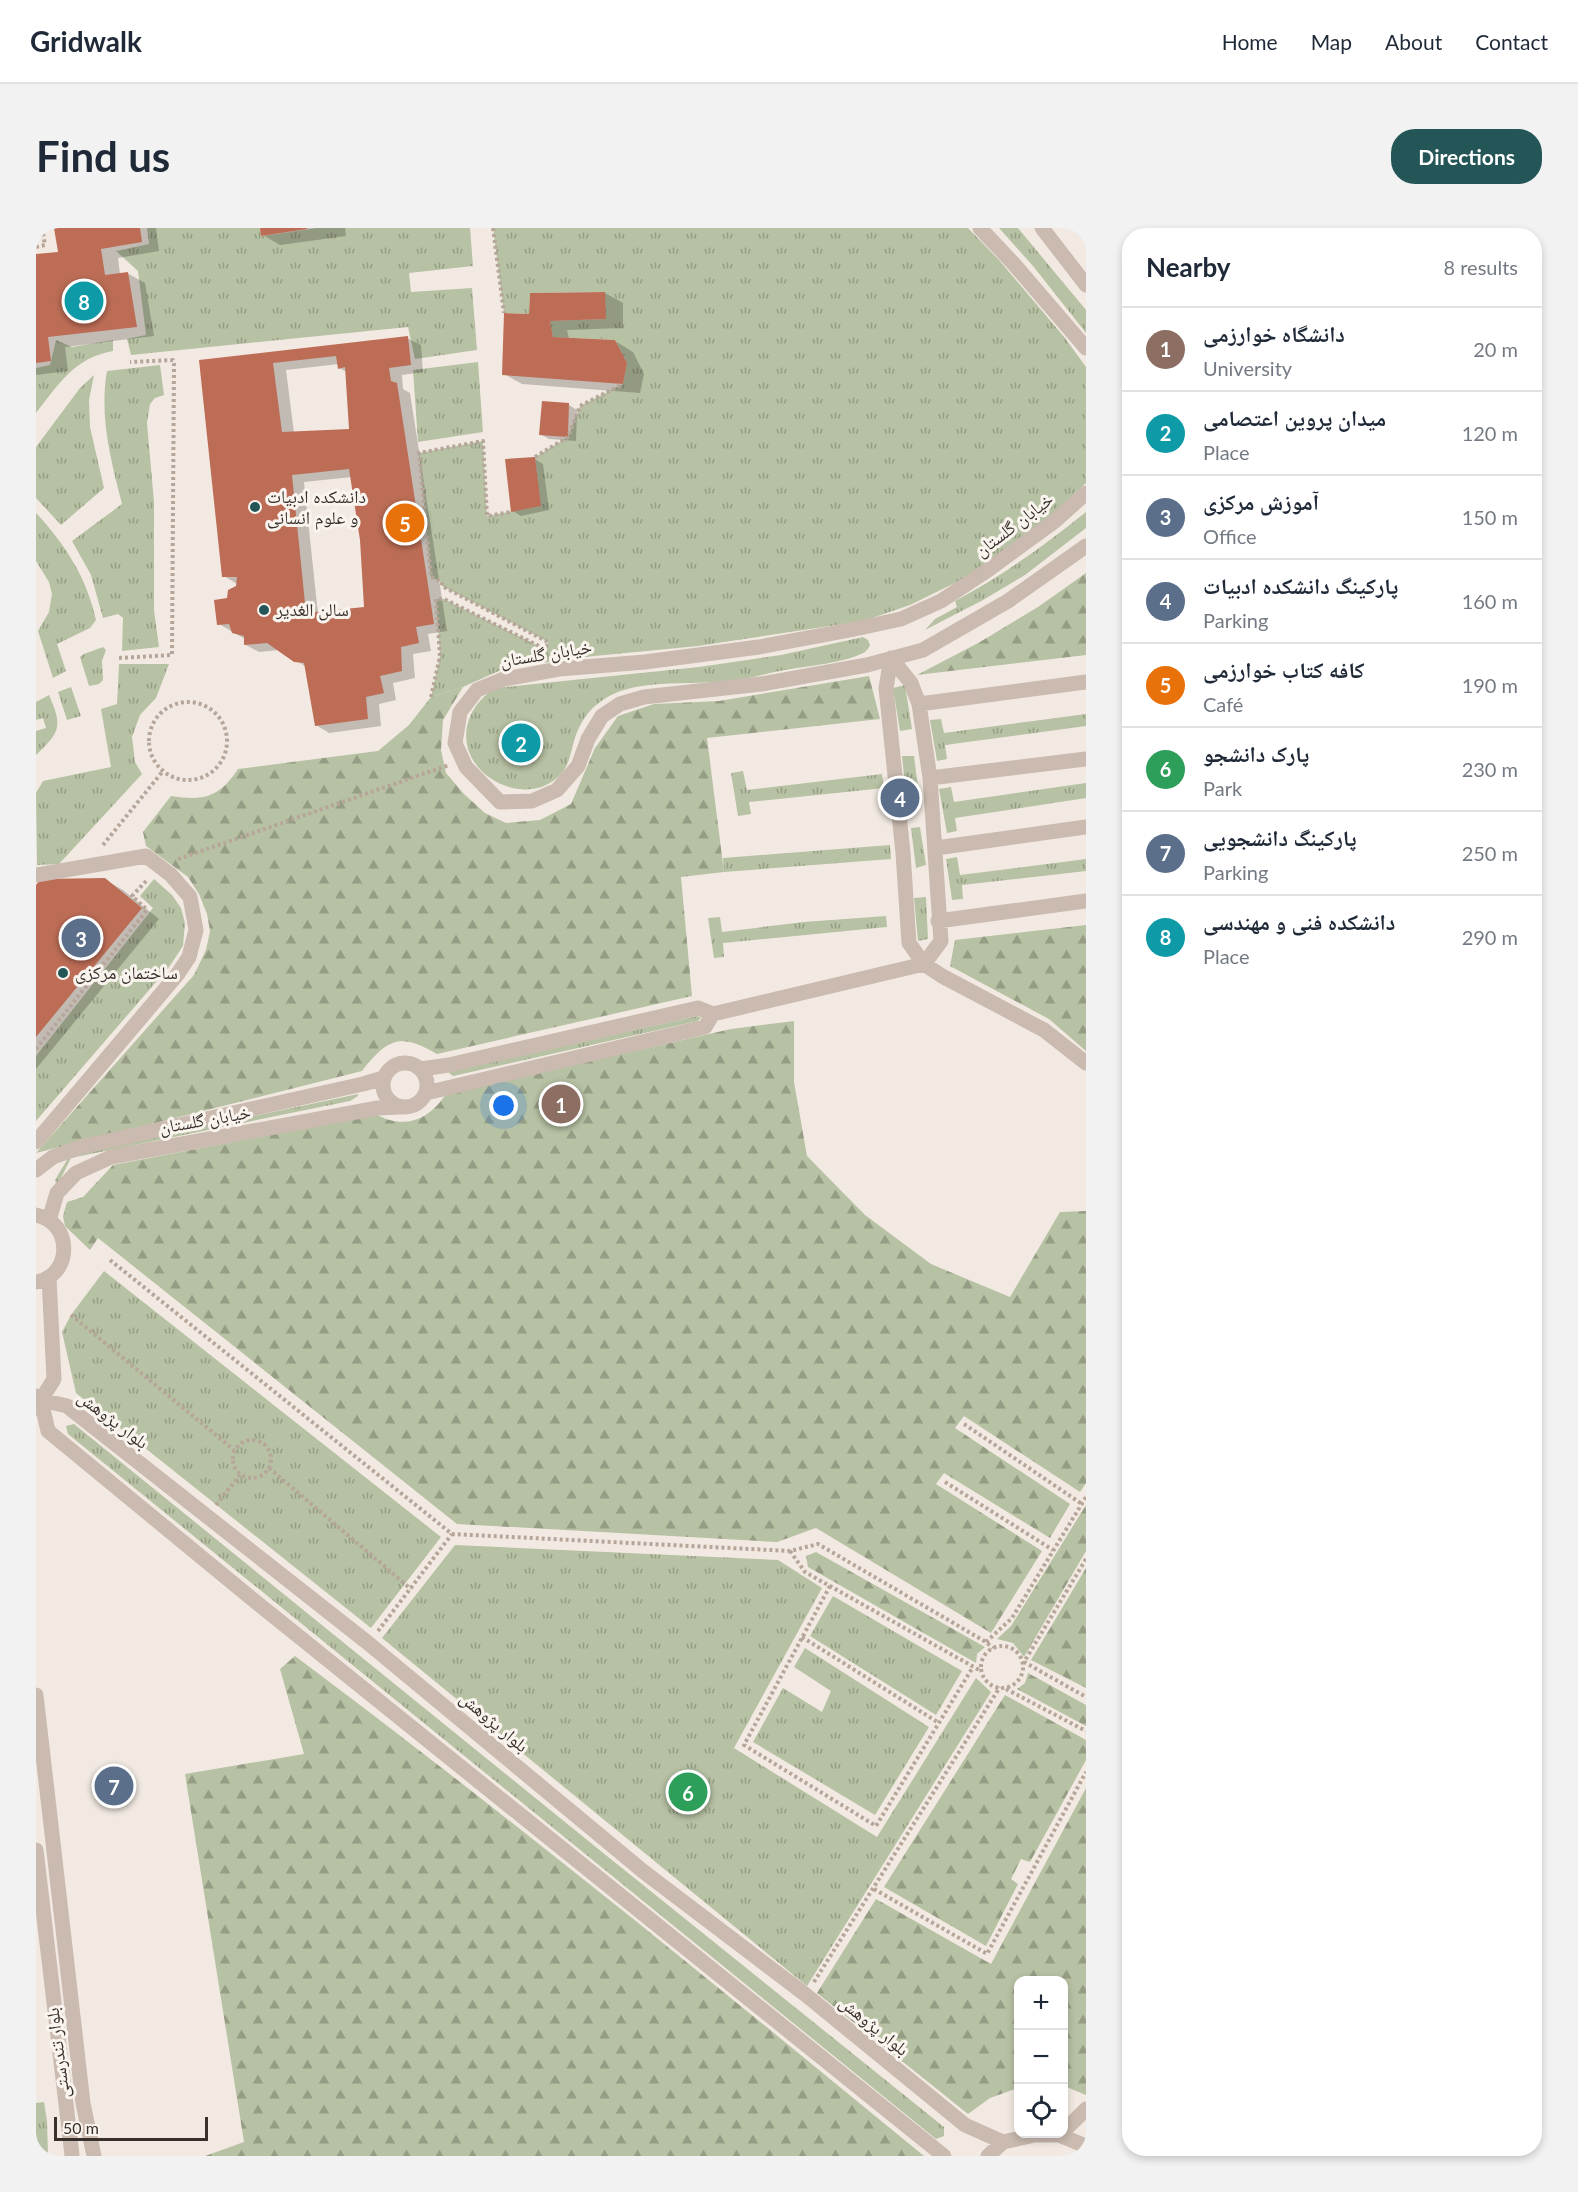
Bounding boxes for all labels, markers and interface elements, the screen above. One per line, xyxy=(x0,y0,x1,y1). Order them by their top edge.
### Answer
text: Gridwalk xyxy=(30,24,142,58)
text: Home xyxy=(1222,29,1278,54)
text: Map xyxy=(1311,29,1352,54)
text: About xyxy=(1385,29,1442,54)
text: Contact xyxy=(1475,29,1548,54)
button: Directions xyxy=(1391,129,1542,184)
text: Find us xyxy=(36,131,170,181)
text: Nearby xyxy=(1146,251,1231,283)
text: 8 results xyxy=(1443,255,1518,279)
pin: 8 xyxy=(64,278,104,324)
text: دانشگاه خوارزمی xyxy=(1203,320,1345,347)
text: 1 xyxy=(1160,337,1171,361)
text: 20 m xyxy=(1473,337,1518,361)
text: University xyxy=(1203,356,1292,380)
text: میدان پروین اعتصامی xyxy=(1203,404,1386,431)
text: 2 xyxy=(1160,421,1171,445)
text: 120 m xyxy=(1462,421,1518,445)
text: Place xyxy=(1203,440,1250,464)
place label: دانشکده ادبیات و علوم انسانی xyxy=(267,485,366,530)
street label: خیابان گلستان xyxy=(970,488,1058,562)
text: آموزش مرکزی xyxy=(1203,488,1319,515)
marker: دانشکده ادبیات و علوم انسانی xyxy=(248,500,262,514)
pin: 5 xyxy=(386,500,424,546)
text: 3 xyxy=(1160,505,1171,529)
text: 150 m xyxy=(1462,505,1518,529)
text: Office xyxy=(1203,524,1257,548)
text: پارکینگ دانشکده ادبیات xyxy=(1203,572,1398,599)
text: 4 xyxy=(1160,589,1171,613)
text: 160 m xyxy=(1462,589,1518,613)
place label: سالن الغدیر xyxy=(275,598,349,621)
marker: سالن الغدیر xyxy=(257,603,271,617)
text: Parking xyxy=(1203,608,1268,632)
street label: خیابان گلستان xyxy=(498,635,593,672)
text: کافه کتاب خوارزمی xyxy=(1203,656,1365,683)
text: 5 xyxy=(1160,673,1171,697)
text: 190 m xyxy=(1462,673,1518,697)
text: Café xyxy=(1203,692,1243,716)
pin: 2 xyxy=(502,720,540,766)
text: پارک دانشجو xyxy=(1203,740,1309,767)
text: 6 xyxy=(1160,757,1171,781)
text: 230 m xyxy=(1462,757,1518,781)
pin: 4 xyxy=(880,776,920,820)
text: Park xyxy=(1203,776,1242,800)
text: پارکینگ دانشجویی xyxy=(1203,824,1357,851)
text: 7 xyxy=(1160,841,1171,865)
text: 250 m xyxy=(1462,841,1518,865)
text: Parking xyxy=(1203,860,1268,884)
text: دانشکده فنی و مهندسی xyxy=(1203,908,1395,935)
pin: 3 xyxy=(62,916,100,960)
text: 8 xyxy=(1160,925,1171,949)
text: 290 m xyxy=(1462,925,1518,949)
text: Place xyxy=(1203,944,1250,968)
place label: ساختمان مرکزی xyxy=(75,961,178,984)
marker: ساختمان مرکزی xyxy=(56,966,70,980)
pin: 1 xyxy=(542,1082,580,1126)
your location xyxy=(489,1091,518,1120)
street label: خیابان گلستان xyxy=(157,1100,252,1139)
street label: بلوار پژوهش xyxy=(73,1385,153,1454)
street label: بلوار پژوهش xyxy=(455,1686,534,1757)
pin: 7 xyxy=(94,1764,134,1808)
pin: 6 xyxy=(668,1770,708,1814)
map controls xyxy=(1014,1976,1068,2138)
button: + xyxy=(1014,1976,1068,2030)
street label: بلوار پژوهش xyxy=(835,1991,914,2061)
street label: بلوار تندرستی xyxy=(41,2006,74,2100)
button: − xyxy=(1014,2030,1068,2084)
button: locate xyxy=(1014,2084,1068,2138)
scale bar xyxy=(54,2114,208,2142)
text: 50 m xyxy=(63,2118,99,2137)

